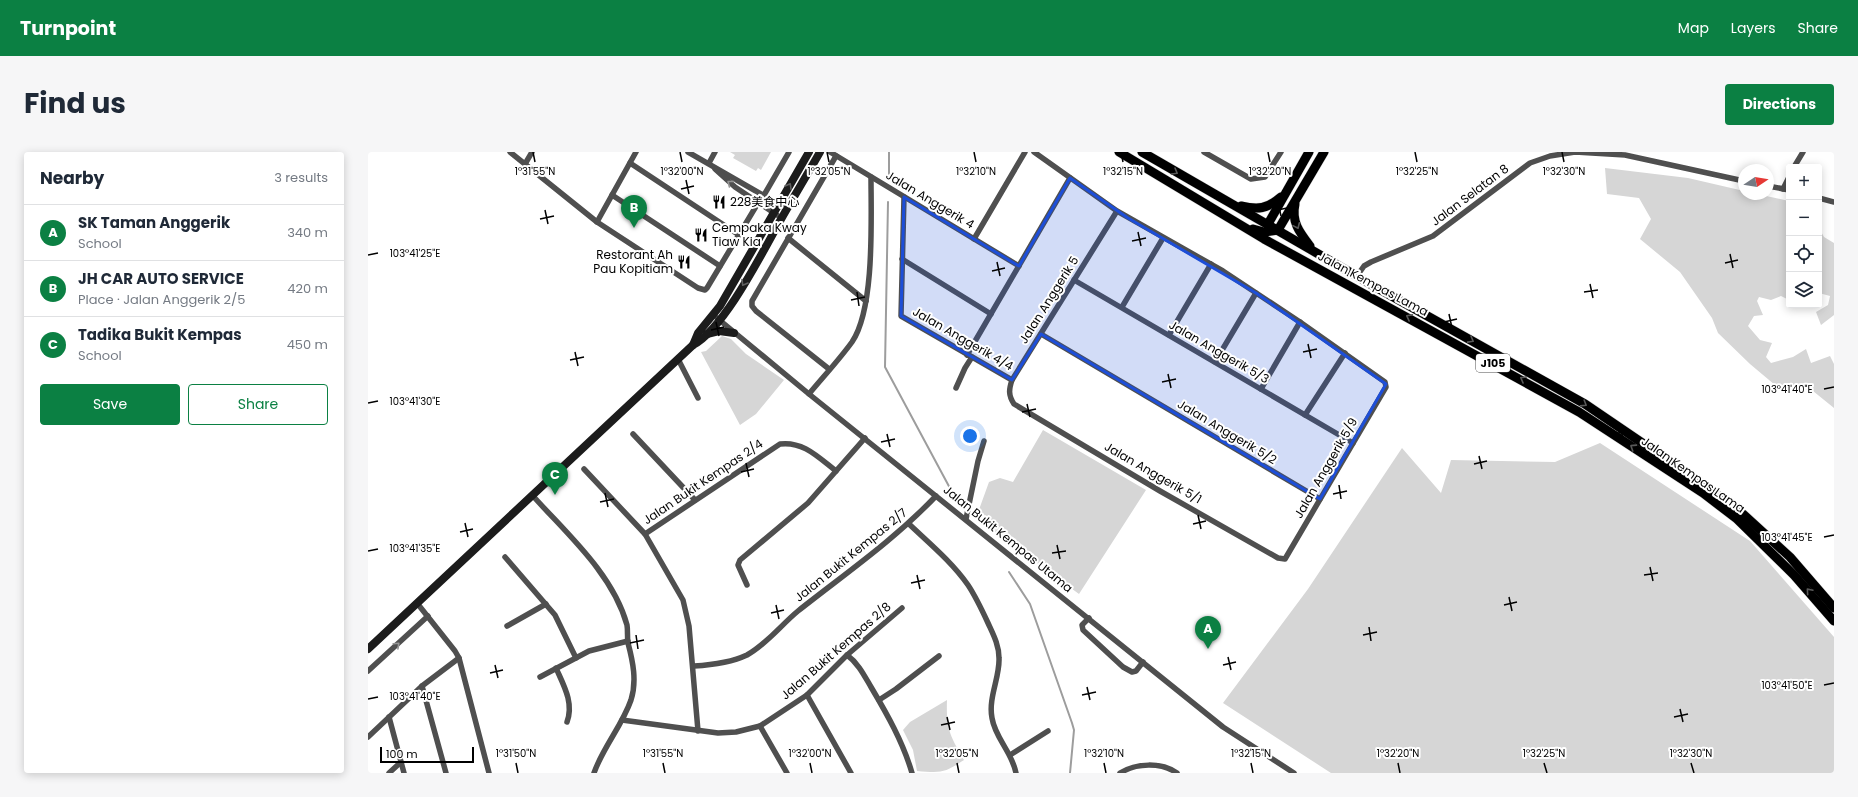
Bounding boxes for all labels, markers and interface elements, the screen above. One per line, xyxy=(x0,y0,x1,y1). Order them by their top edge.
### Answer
text: Turnpoint xyxy=(20,15,116,42)
text: Map xyxy=(1678,18,1709,38)
text: Layers xyxy=(1731,18,1775,38)
text: Share xyxy=(1797,18,1838,38)
text: Find us xyxy=(24,84,126,123)
button: Directions xyxy=(1725,84,1834,125)
street label: Jalan Selatan 8 xyxy=(1427,160,1512,229)
text: 1°31'55"N xyxy=(515,164,555,179)
text: 1°32'00"N xyxy=(660,164,704,179)
text: 1°32'05"N xyxy=(807,164,851,179)
text: 1°32'10"N xyxy=(956,164,996,179)
text: 1°32'15"N xyxy=(1103,164,1143,179)
text: 1°32'20"N xyxy=(1249,164,1291,179)
text: 1°32'25"N xyxy=(1396,164,1438,179)
text: 1°32'30"N xyxy=(1543,164,1585,179)
north arrow xyxy=(1738,164,1774,200)
map controls xyxy=(1786,164,1822,308)
button: + xyxy=(1786,164,1822,200)
text: Nearby xyxy=(40,166,104,190)
street label: Jalan Anggerik 4 xyxy=(883,166,978,233)
one-way arrow xyxy=(1171,167,1178,174)
text: 3 results xyxy=(274,168,328,187)
one-way arrow xyxy=(728,181,735,188)
one-way arrow xyxy=(785,183,792,190)
place label: 228美食中心 xyxy=(730,193,799,210)
restaurant icon: 228美食中心 xyxy=(711,194,727,210)
pin: B xyxy=(621,195,647,228)
button: − xyxy=(1786,200,1822,236)
text: SK Taman Anggerik xyxy=(78,212,230,233)
place label: Cempaka Kway Tiaw Kia xyxy=(712,219,807,250)
one-way arrow xyxy=(1292,222,1300,229)
text: A xyxy=(48,223,58,242)
text: 340 m xyxy=(287,223,328,242)
restaurant icon: Cempaka Kway Tiaw Kia xyxy=(693,227,709,243)
text: School xyxy=(78,234,122,253)
button: locate xyxy=(1786,236,1822,272)
text: 103°41'25"E xyxy=(390,246,440,261)
place label: Restorant Ah Pau Kopitiam xyxy=(593,246,673,277)
street label: Jalan Kempas Lama xyxy=(1315,247,1431,320)
street label: Jalan Anggerik 5 xyxy=(1015,253,1082,347)
restaurant icon: Restorant Ah Pau Kopitiam xyxy=(676,254,692,270)
text: JH CAR AUTO SERVICE xyxy=(78,268,244,289)
button: layers xyxy=(1786,272,1822,308)
text: B xyxy=(49,279,57,298)
text: 420 m xyxy=(287,279,328,298)
one-way arrow xyxy=(741,279,749,286)
text: Place · Jalan Anggerik 2/5 xyxy=(78,290,245,309)
street label: Jalan Anggerik 4/4 xyxy=(910,303,1017,375)
one-way arrow xyxy=(1405,314,1413,322)
street label: Jalan Anggerik 5/3 xyxy=(1166,316,1272,387)
text: Tadika Bukit Kempas xyxy=(78,324,242,345)
text: C xyxy=(48,335,58,354)
text: 450 m xyxy=(287,335,328,354)
one-way arrow xyxy=(1467,335,1474,342)
text: School xyxy=(78,346,122,365)
road number: J105 xyxy=(1476,354,1510,372)
one-way arrow xyxy=(1519,377,1527,384)
text: 103°41'40"E xyxy=(1761,382,1813,397)
button: Save xyxy=(40,384,180,425)
button: Share xyxy=(188,384,328,425)
text: 103°41'30"E xyxy=(390,394,440,409)
street label: Jalan Anggerik 5/2 xyxy=(1175,395,1280,468)
one-way arrow xyxy=(1580,399,1587,407)
street label: Jalan Anggerik 5/9 xyxy=(1290,414,1361,521)
your location xyxy=(960,426,980,446)
street label: Jalan Kempas Lama xyxy=(1638,432,1748,517)
street label: Jalan Bukit Kempas 2/4 xyxy=(640,435,766,528)
street label: Jalan Anggerik 5/1 xyxy=(1101,438,1205,507)
one-way arrow xyxy=(1631,445,1638,452)
pin: C xyxy=(542,462,568,495)
street label: Jalan Bukit Kempas Utama xyxy=(940,481,1077,596)
street label: Jalan Bukit Kempas 2/7 xyxy=(791,504,911,605)
text: 103°41'45"E xyxy=(1761,530,1813,545)
text: 103°41'35"E xyxy=(390,541,440,556)
one-way arrow xyxy=(1806,589,1813,596)
street label: Jalan Bukit Kempas 2/8 xyxy=(777,598,894,703)
pin: A xyxy=(1195,616,1221,649)
one-way arrow xyxy=(392,642,400,650)
text: 103°41'50"E xyxy=(1761,678,1813,693)
text: 103°41'40"E xyxy=(389,689,441,704)
scale bar xyxy=(380,745,474,764)
text: 100 m xyxy=(386,746,418,762)
text: 1°31'50"N xyxy=(496,746,536,761)
text: 1°31'55"N xyxy=(643,746,683,761)
text: 1°32'00"N xyxy=(788,746,832,761)
text: 1°32'05"N xyxy=(935,746,979,761)
text: 1°32'10"N xyxy=(1084,746,1124,761)
text: 1°32'15"N xyxy=(1231,746,1271,761)
text: 1°32'20"N xyxy=(1377,746,1419,761)
text: 1°32'25"N xyxy=(1523,746,1565,761)
text: 1°32'30"N xyxy=(1670,746,1712,761)

